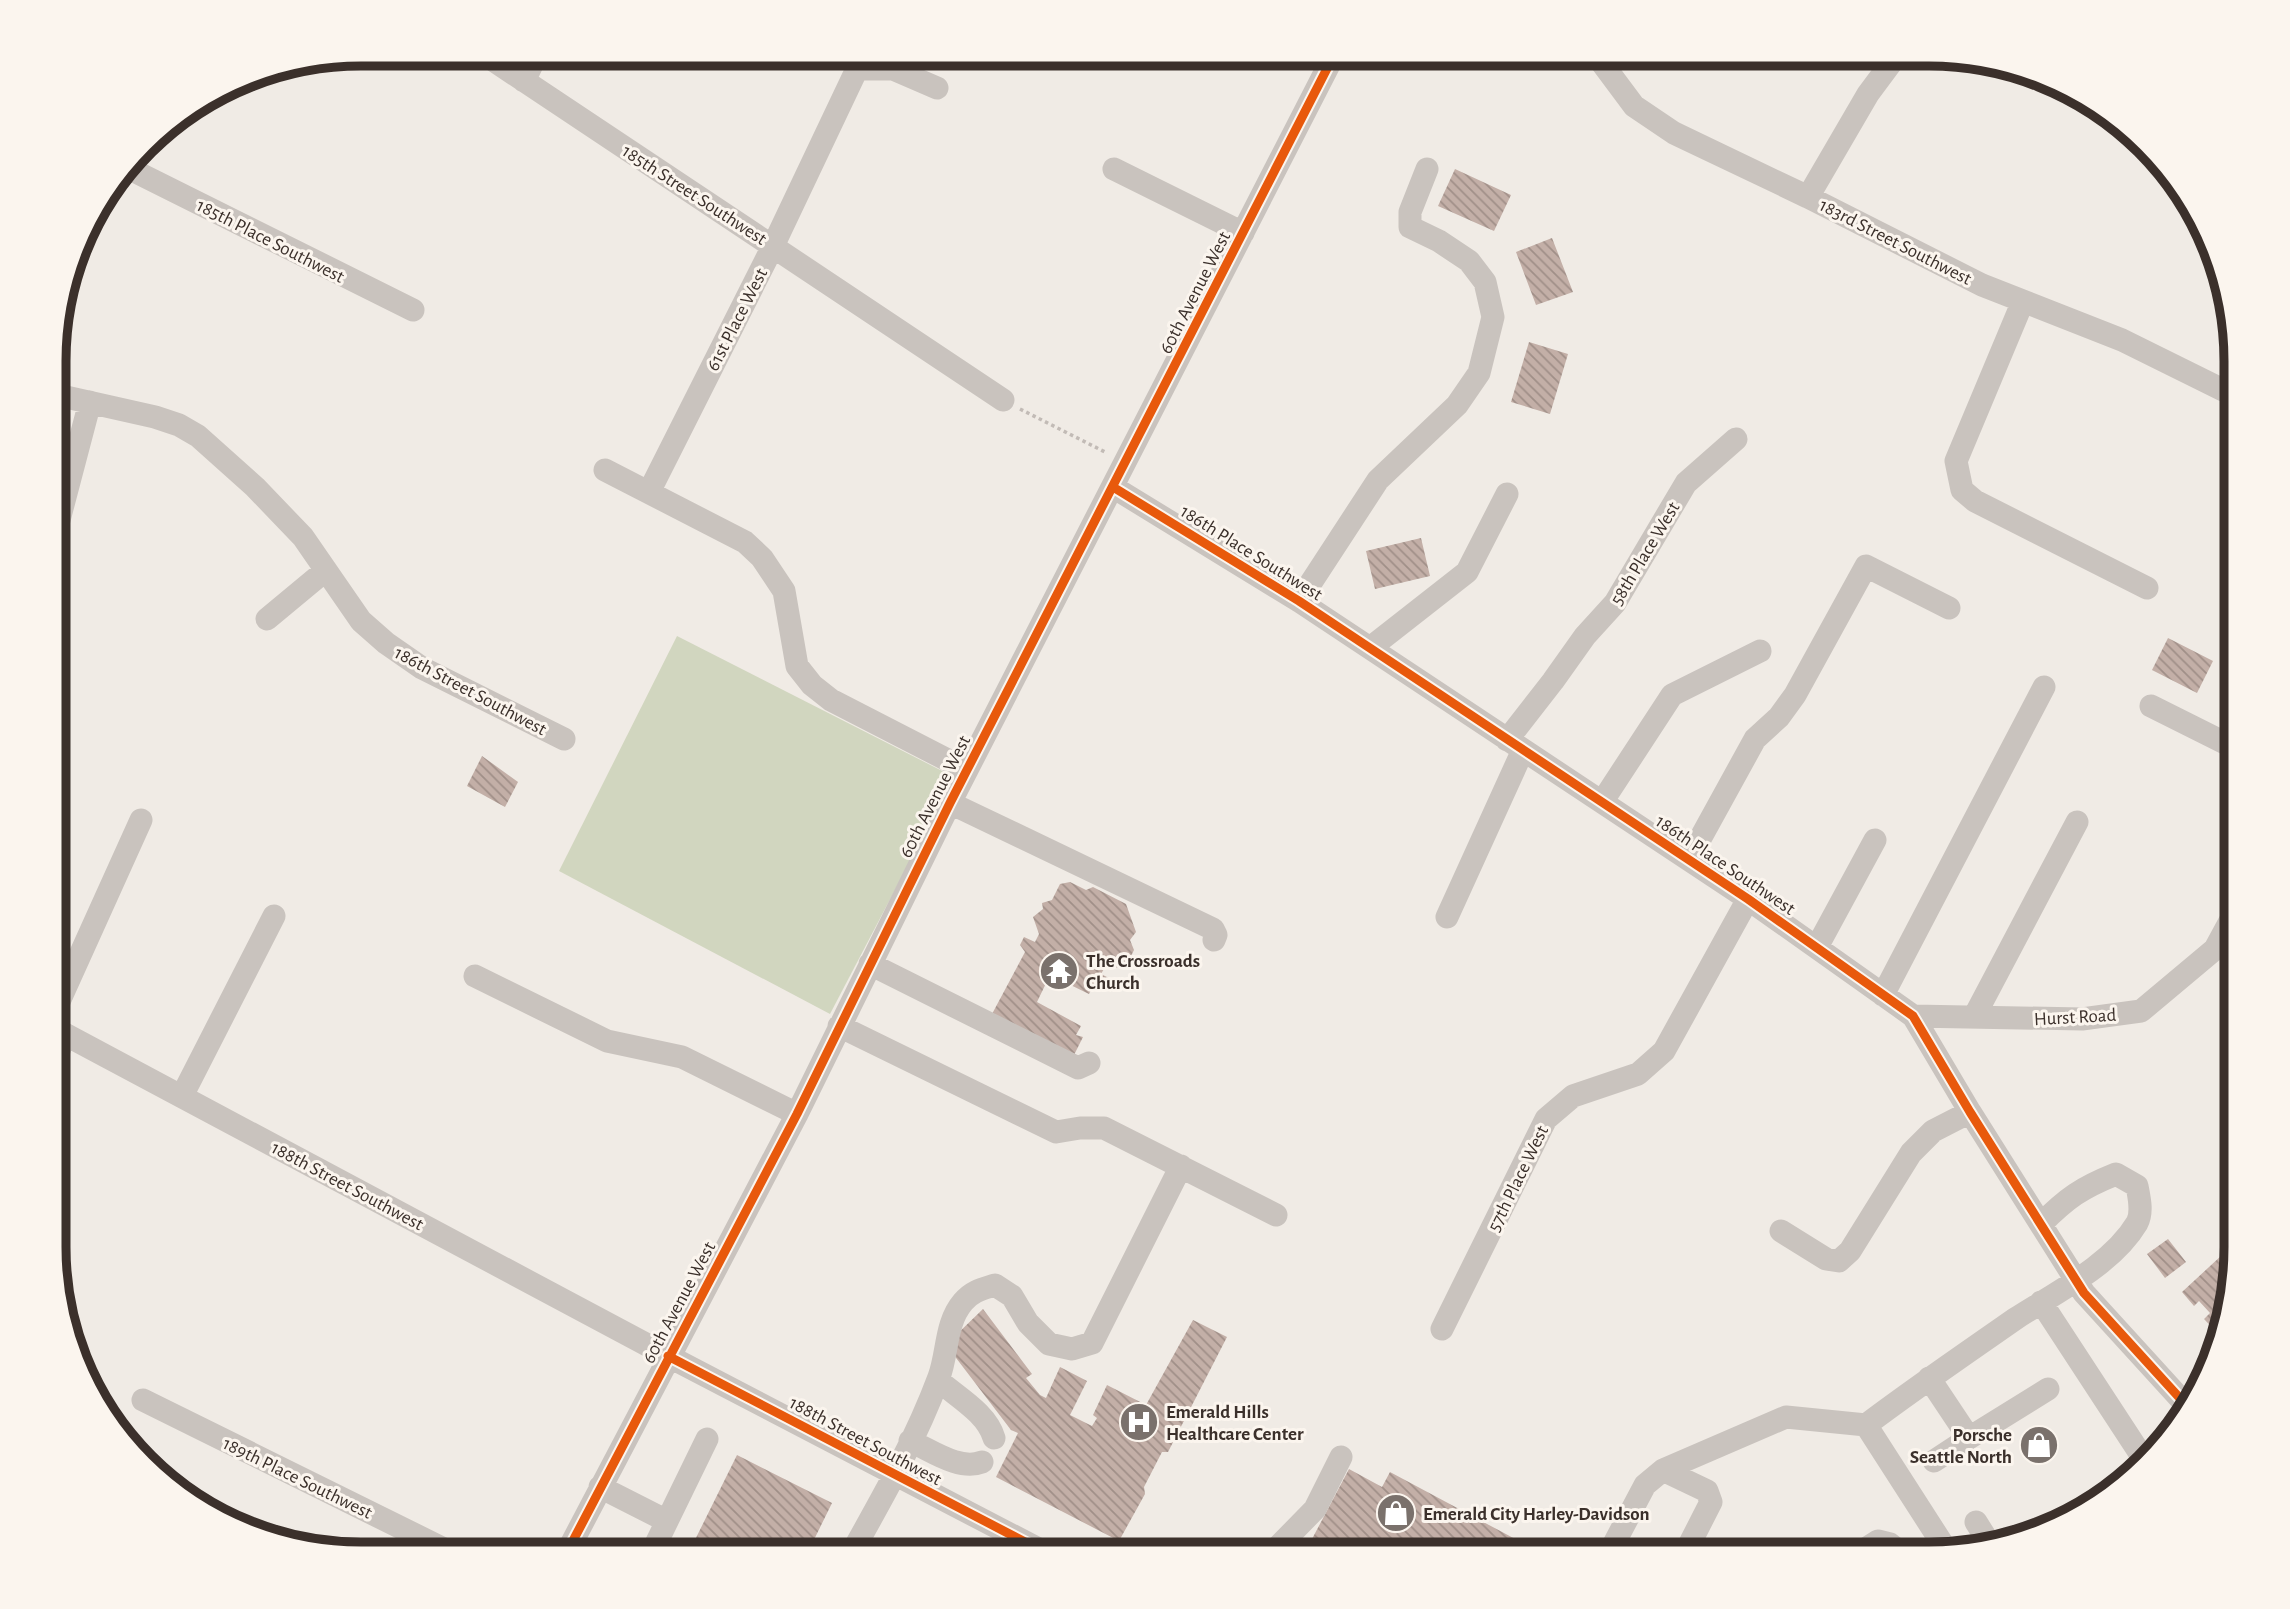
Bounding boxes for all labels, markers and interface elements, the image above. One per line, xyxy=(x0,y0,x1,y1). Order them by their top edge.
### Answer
street label: 185th Street Southwest xyxy=(619,142,770,249)
street label: 185th Place Southwest xyxy=(194,196,347,287)
street label: 183rd Street Southwest xyxy=(1816,196,1974,289)
street label: 60th Avenue West xyxy=(1156,228,1234,357)
street label: 61st Place West xyxy=(703,265,771,374)
street label: 58th Place West xyxy=(1607,499,1683,609)
street label: 186th Place Southwest xyxy=(1177,502,1326,605)
street label: 186th Street Southwest xyxy=(391,643,549,739)
street label: 60th Avenue West xyxy=(896,732,974,861)
street label: 186th Place Southwest xyxy=(1652,812,1798,919)
temple icon: The Crossroads Church xyxy=(1038,950,1080,992)
place label: The Crossroads Church xyxy=(1086,952,1200,993)
street label: Hurst Road xyxy=(2033,1006,2117,1029)
street label: 57th Place West xyxy=(1485,1123,1552,1235)
street label: 188th Street Southwest xyxy=(268,1138,426,1234)
street label: 60th Avenue West xyxy=(639,1239,719,1367)
street label: 188th Street Southwest xyxy=(786,1393,944,1489)
hospital icon: Emerald Hills Healthcare Center xyxy=(1118,1401,1160,1443)
place label: Emerald Hills Healthcare Center xyxy=(1166,1403,1304,1444)
shop icon: Porsche Seattle North xyxy=(2018,1424,2060,1466)
place label: Porsche Seattle North xyxy=(1910,1426,2012,1467)
street label: 189th Place Southwest xyxy=(220,1434,375,1523)
shop icon: Emerald City Harley-Davidson xyxy=(1375,1492,1417,1534)
place label: Emerald City Harley-Davidson xyxy=(1423,1505,1650,1524)

